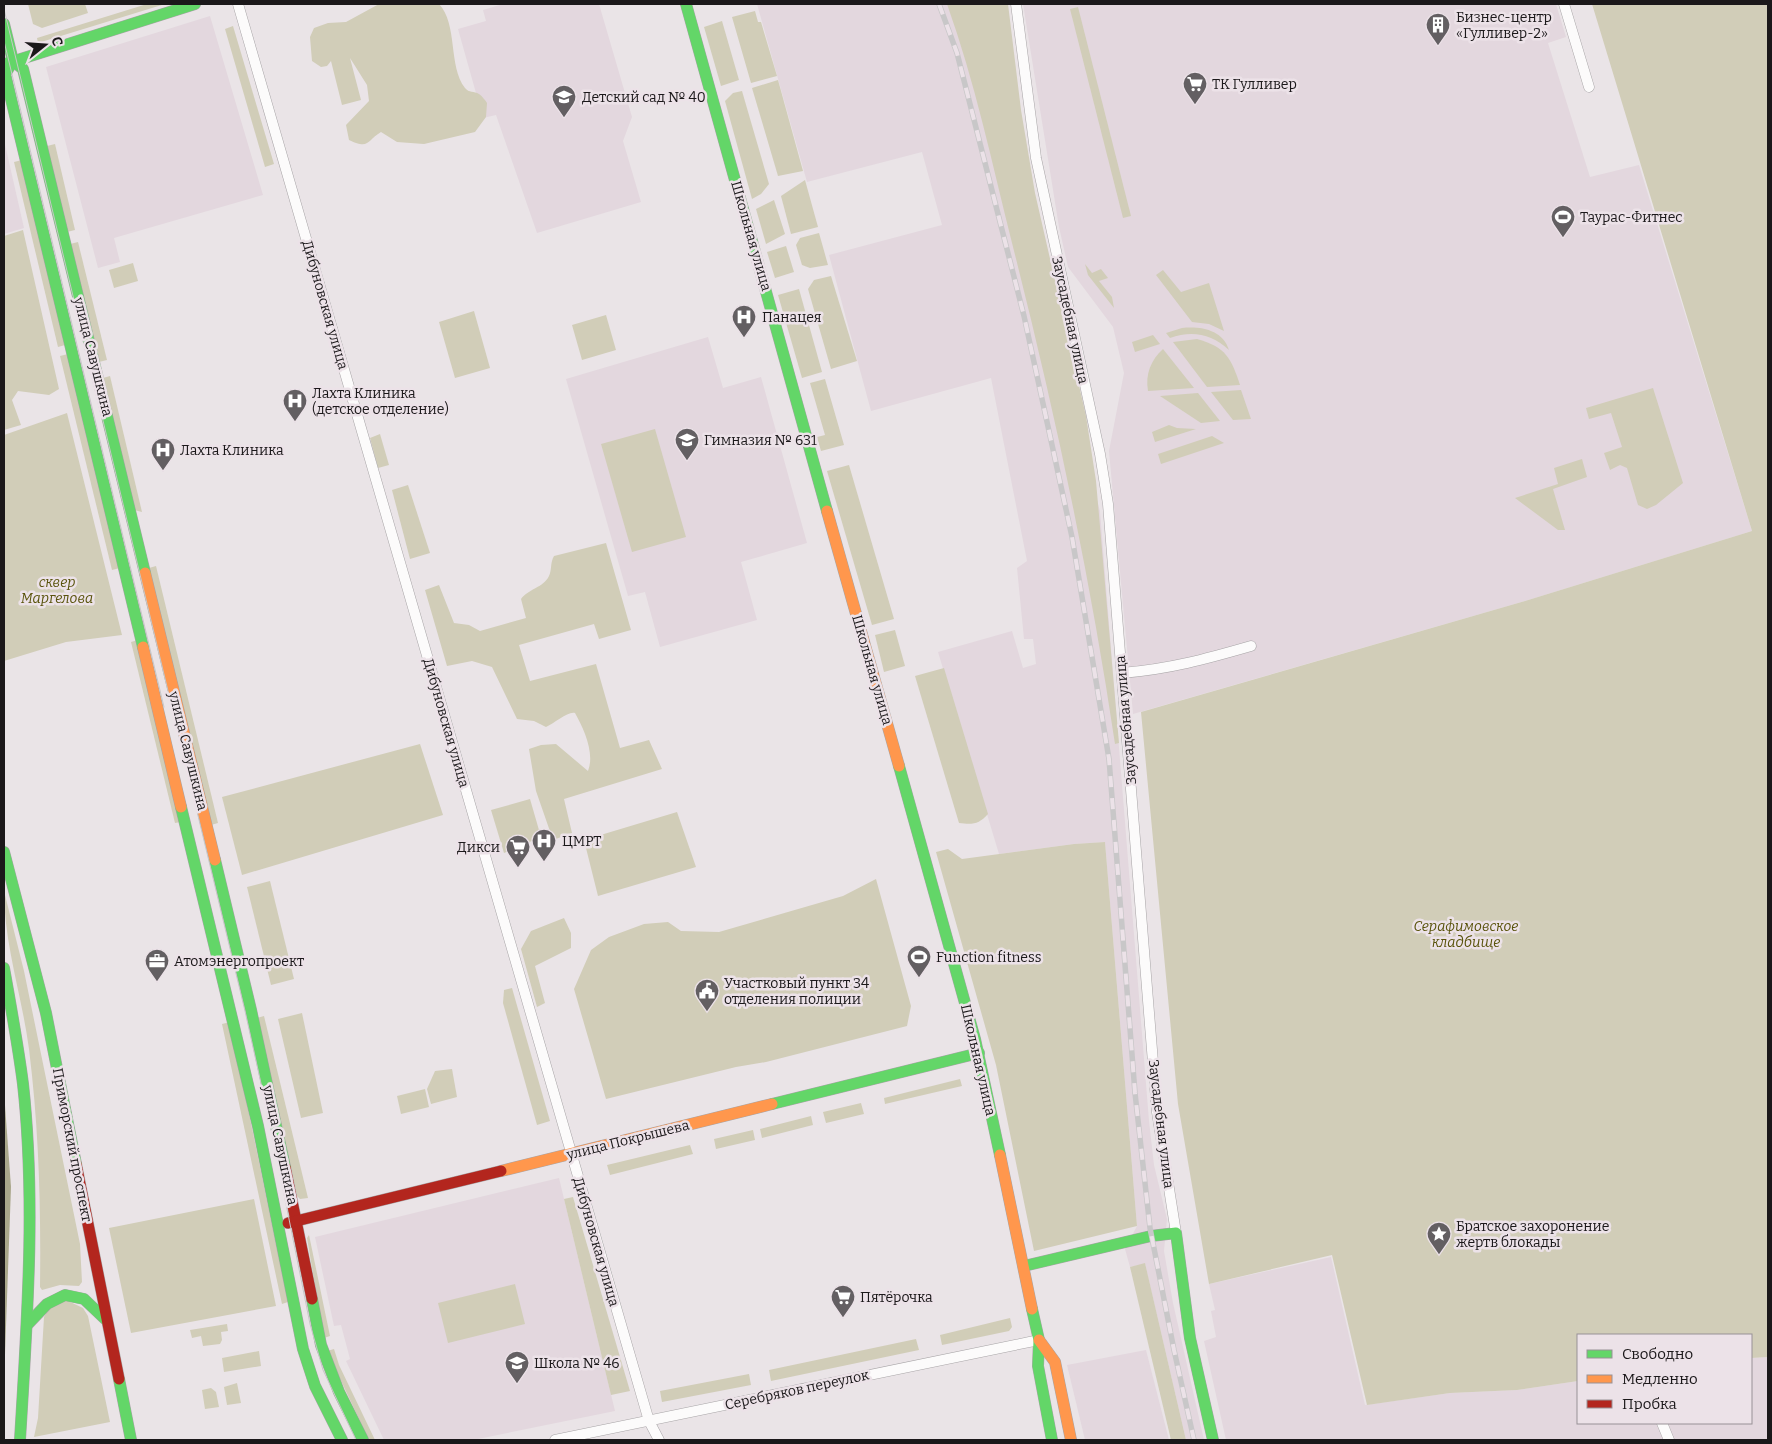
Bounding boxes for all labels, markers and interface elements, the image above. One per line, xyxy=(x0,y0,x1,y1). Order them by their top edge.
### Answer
place label: Бизнес-центр «Гулливер-2» xyxy=(1456,9,1552,42)
building icon: Бизнес-центр «Гулливер-2» xyxy=(1425,12,1451,46)
north arrow xyxy=(20,20,70,70)
text: С xyxy=(48,35,66,48)
supermarket icon: ТК Гулливер xyxy=(1182,71,1208,105)
place label: ТК Гулливер xyxy=(1212,76,1297,93)
school or university icon: Детский сад № 40 xyxy=(551,84,577,118)
place label: Детский сад № 40 xyxy=(582,89,706,106)
street label: Школьная улица xyxy=(727,179,775,293)
sports icon: Таурас-Фитнес xyxy=(1550,204,1576,238)
place label: Таурас-Фитнес xyxy=(1580,209,1683,226)
street label: Дибуновская улица xyxy=(298,238,352,372)
street label: Заусадебная улица xyxy=(1048,255,1092,386)
street label: улица Савушкина xyxy=(70,295,116,419)
hospital icon: Панацея xyxy=(731,304,757,338)
place label: Панацея xyxy=(762,309,822,326)
place label: Лахта Клиника (детское отделение) xyxy=(312,385,449,418)
hospital icon: Лахта Клиника (детское отделение) xyxy=(282,388,308,422)
school or university icon: Гимназия № 631 xyxy=(674,427,700,461)
place label: Гимназия № 631 xyxy=(704,432,817,449)
hospital icon: Лахта Клиника xyxy=(150,437,176,471)
place label: Лахта Клиника xyxy=(180,442,284,459)
park label: сквер Маргелова xyxy=(21,574,93,607)
street label: Школьная улица xyxy=(848,613,896,727)
street label: Заусадебная улица xyxy=(1112,654,1140,785)
street label: Дибуновская улица xyxy=(419,656,473,790)
street label: улица Савушкина xyxy=(165,689,211,813)
hospital icon: ЦМРТ xyxy=(531,828,557,862)
place label: ЦМРТ xyxy=(562,833,602,850)
supermarket icon: Дикси xyxy=(505,834,531,868)
place label: Дикси xyxy=(457,839,500,856)
park label: Серафимовское кладбище xyxy=(1414,918,1518,951)
sports icon: Function fitness xyxy=(906,944,932,978)
office icon: Атомэнергопроект xyxy=(144,948,170,982)
place label: Function fitness xyxy=(936,949,1041,966)
place label: Атомэнергопроект xyxy=(174,953,304,970)
place label: Участковый пункт 34 отделения полиции xyxy=(724,975,869,1008)
public building icon: Участковый пункт 34 отделения полиции xyxy=(694,978,720,1012)
street label: Школьная улица xyxy=(957,1003,999,1118)
street label: Заусадебная улица xyxy=(1145,1059,1177,1190)
street label: Приморский проспект xyxy=(49,1067,95,1223)
street label: улица Савушкина xyxy=(259,1083,301,1207)
street label: улица Покрышева xyxy=(564,1116,691,1164)
street label: Дибуновская улица xyxy=(569,1175,623,1309)
place label: Братское захоронение жертв блокады xyxy=(1456,1218,1609,1251)
place icon: Братское захоронение жертв блокады xyxy=(1426,1221,1452,1255)
supermarket icon: Пятёрочка xyxy=(830,1284,856,1318)
place label: Пятёрочка xyxy=(860,1289,933,1306)
legend xyxy=(1577,1334,1752,1424)
text: Свободно xyxy=(1622,1345,1693,1363)
school or university icon: Школа № 46 xyxy=(504,1350,530,1384)
place label: Школа № 46 xyxy=(534,1355,620,1372)
street label: Серебряков переулок xyxy=(723,1366,871,1414)
text: Медленно xyxy=(1622,1370,1698,1388)
text: Пробка xyxy=(1622,1395,1677,1413)

